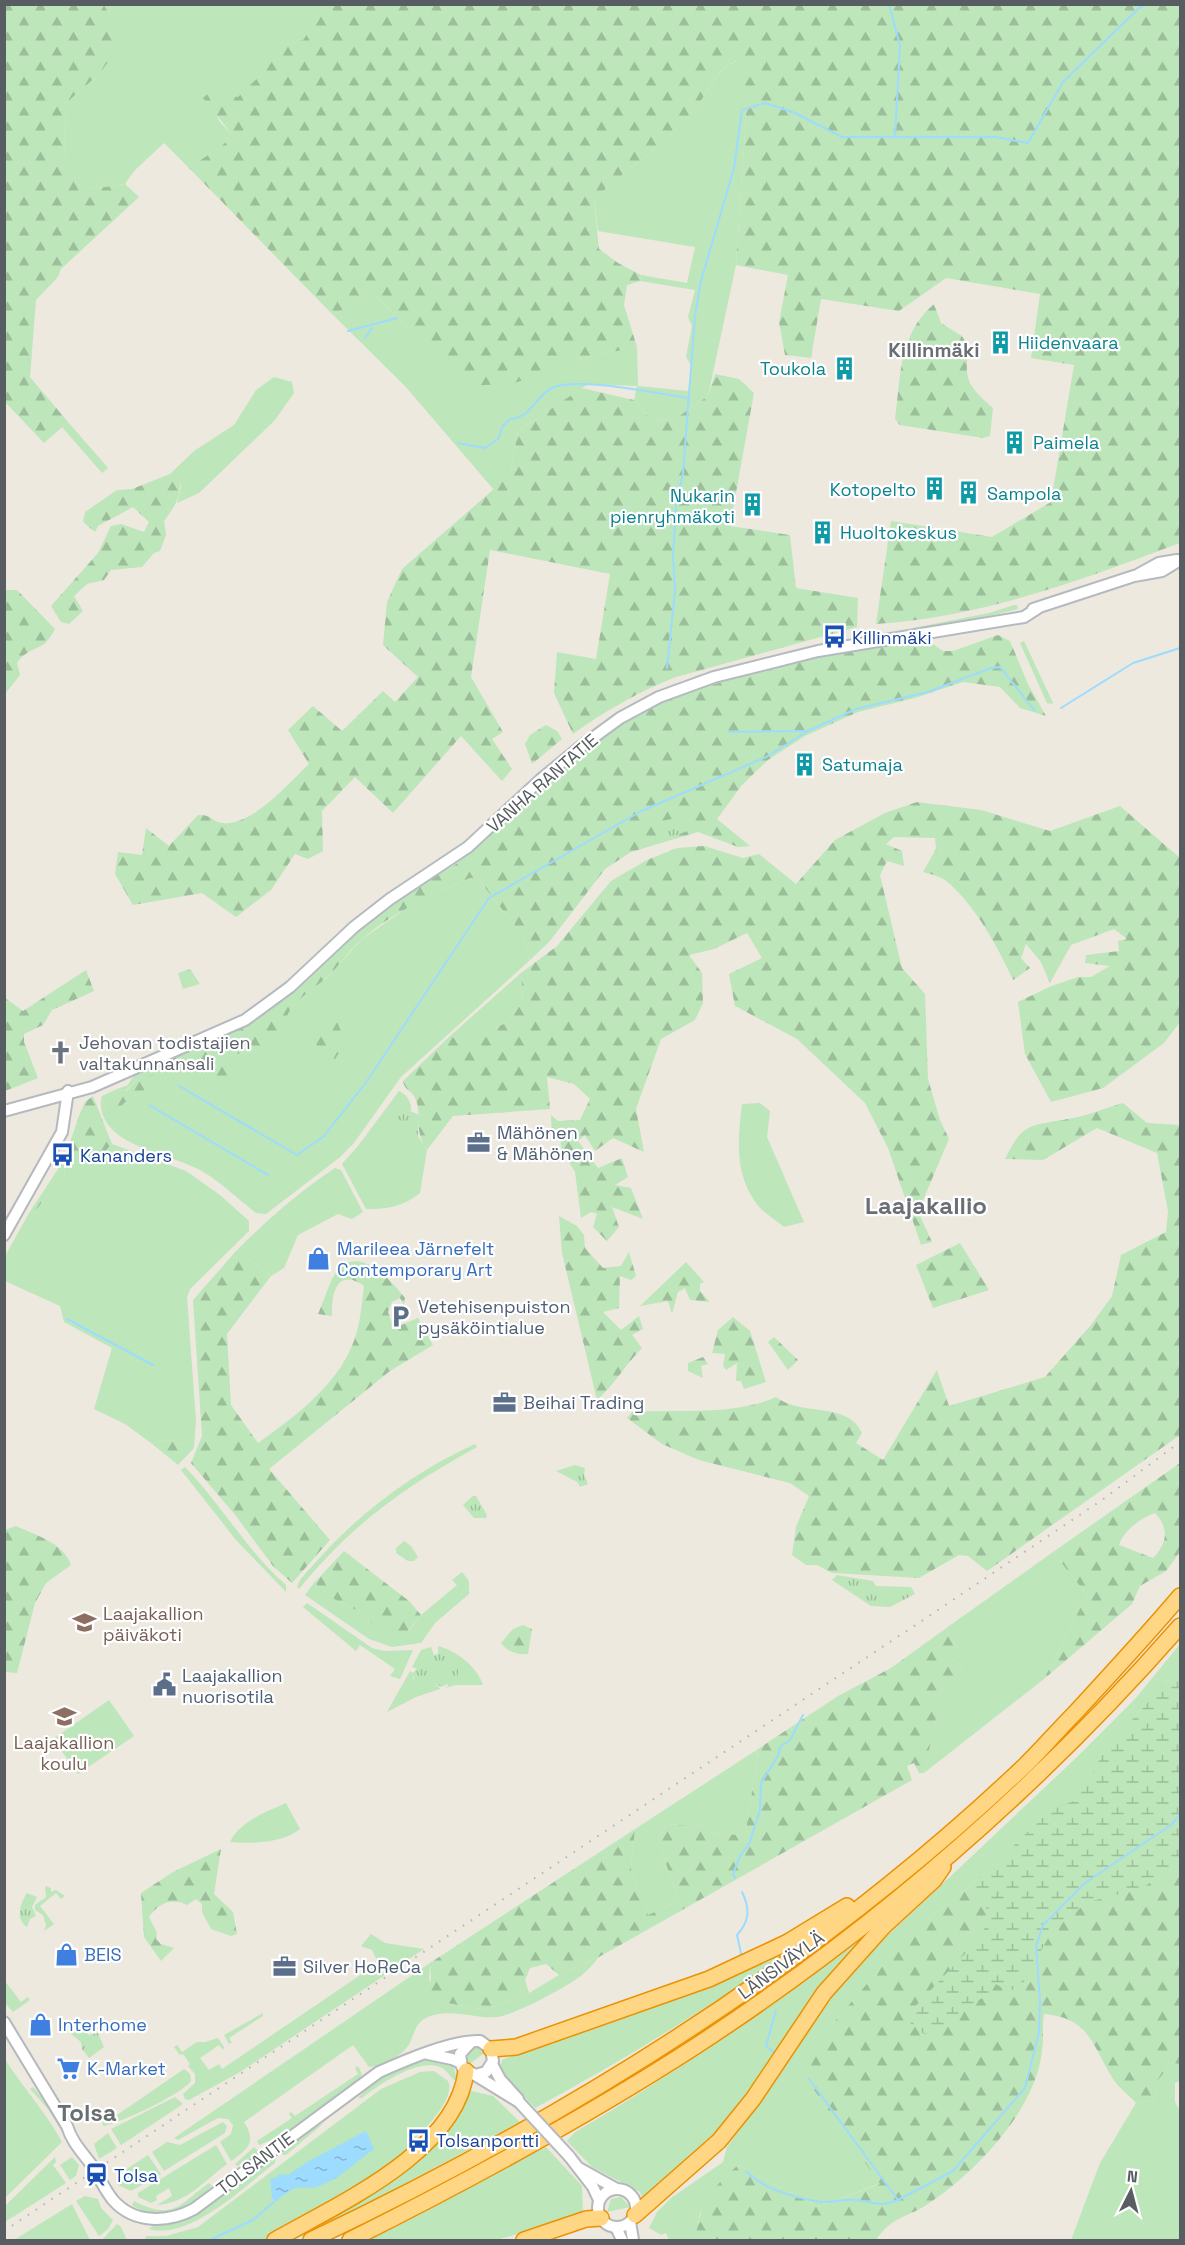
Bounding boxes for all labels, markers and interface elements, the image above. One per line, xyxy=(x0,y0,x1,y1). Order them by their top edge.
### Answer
building icon: Hiidenvaara xyxy=(987,329,1013,355)
place label: Hiidenvaara xyxy=(1018,331,1119,354)
district label: Killinmäki xyxy=(888,337,980,363)
building icon: Toukola xyxy=(831,355,857,381)
place label: Toukola xyxy=(760,357,826,380)
building icon: Paimela xyxy=(1002,429,1028,455)
place label: Paimela xyxy=(1033,431,1099,454)
building icon: Kotopelto xyxy=(921,476,947,502)
place label: Kotopelto xyxy=(830,478,916,501)
building icon: Sampola xyxy=(956,480,982,506)
place label: Sampola xyxy=(987,482,1061,505)
place label: Nukarin pienryhmäkoti xyxy=(610,484,735,528)
building icon: Nukarin pienryhmäkoti xyxy=(740,492,766,518)
building icon: Huoltokeskus xyxy=(809,519,835,545)
place label: Huoltokeskus xyxy=(840,521,957,544)
bus stop icon: Killinmäki xyxy=(821,624,847,650)
place label: Killinmäki xyxy=(852,626,932,649)
street label: VANHA RANTATIE xyxy=(482,728,602,838)
building icon: Satumaja xyxy=(791,751,817,777)
place label: Satumaja xyxy=(822,753,903,776)
place label: Jehovan todistajien valtakunnansali xyxy=(79,1031,251,1075)
church icon: Jehovan todistajien valtakunnansali xyxy=(48,1039,74,1065)
place label: Mähönen & Mähönen xyxy=(497,1121,593,1165)
office icon: Mähönen & Mähönen xyxy=(466,1129,492,1155)
bus stop icon: Kananders xyxy=(49,1142,75,1168)
place label: Kananders xyxy=(80,1144,172,1167)
district label: Laajakallio xyxy=(865,1190,987,1221)
place label: Marileea Järnefelt Contemporary Art xyxy=(337,1237,494,1281)
shop icon: Marileea Järnefelt Contemporary Art xyxy=(306,1245,332,1271)
place label: Vetehisenpuiston pysäköintialue xyxy=(418,1295,570,1339)
parking icon: Vetehisenpuiston pysäköintialue xyxy=(387,1303,413,1329)
office icon: Beihai Trading xyxy=(492,1389,518,1415)
place label: Beihai Trading xyxy=(523,1391,644,1414)
place label: Laajakallion päiväkoti xyxy=(103,1602,204,1646)
school or university icon: Laajakallion päiväkoti xyxy=(72,1610,98,1636)
place label: Laajakallion nuorisotila xyxy=(182,1664,283,1708)
public building icon: Laajakallion nuorisotila xyxy=(151,1672,177,1698)
school or university icon: Laajakallion koulu xyxy=(51,1703,77,1729)
place label: Laajakallion koulu xyxy=(14,1731,114,1775)
street label: LÄNSIVÄYLÄ xyxy=(733,1926,829,2004)
shop icon: BEIS xyxy=(53,1941,79,1967)
place label: BEIS xyxy=(84,1943,121,1966)
office icon: Silver HoReCa xyxy=(272,1953,298,1979)
place label: Silver HoReCa xyxy=(303,1955,421,1978)
shop icon: Interhome xyxy=(27,2011,53,2037)
place label: Interhome xyxy=(58,2013,147,2036)
supermarket icon: K-Market xyxy=(56,2055,82,2081)
place label: K-Market xyxy=(87,2057,166,2080)
district label: Tolsa xyxy=(57,2097,117,2128)
street label: TOLSANTIE xyxy=(212,2126,298,2200)
bus stop icon: Tolsanportti xyxy=(405,2127,431,2153)
place label: Tolsanportti xyxy=(436,2129,539,2152)
north arrow xyxy=(1101,2161,1161,2221)
station icon: Tolsa xyxy=(83,2162,109,2188)
place label: Tolsa xyxy=(114,2164,158,2187)
text: N xyxy=(1126,2166,1139,2188)

